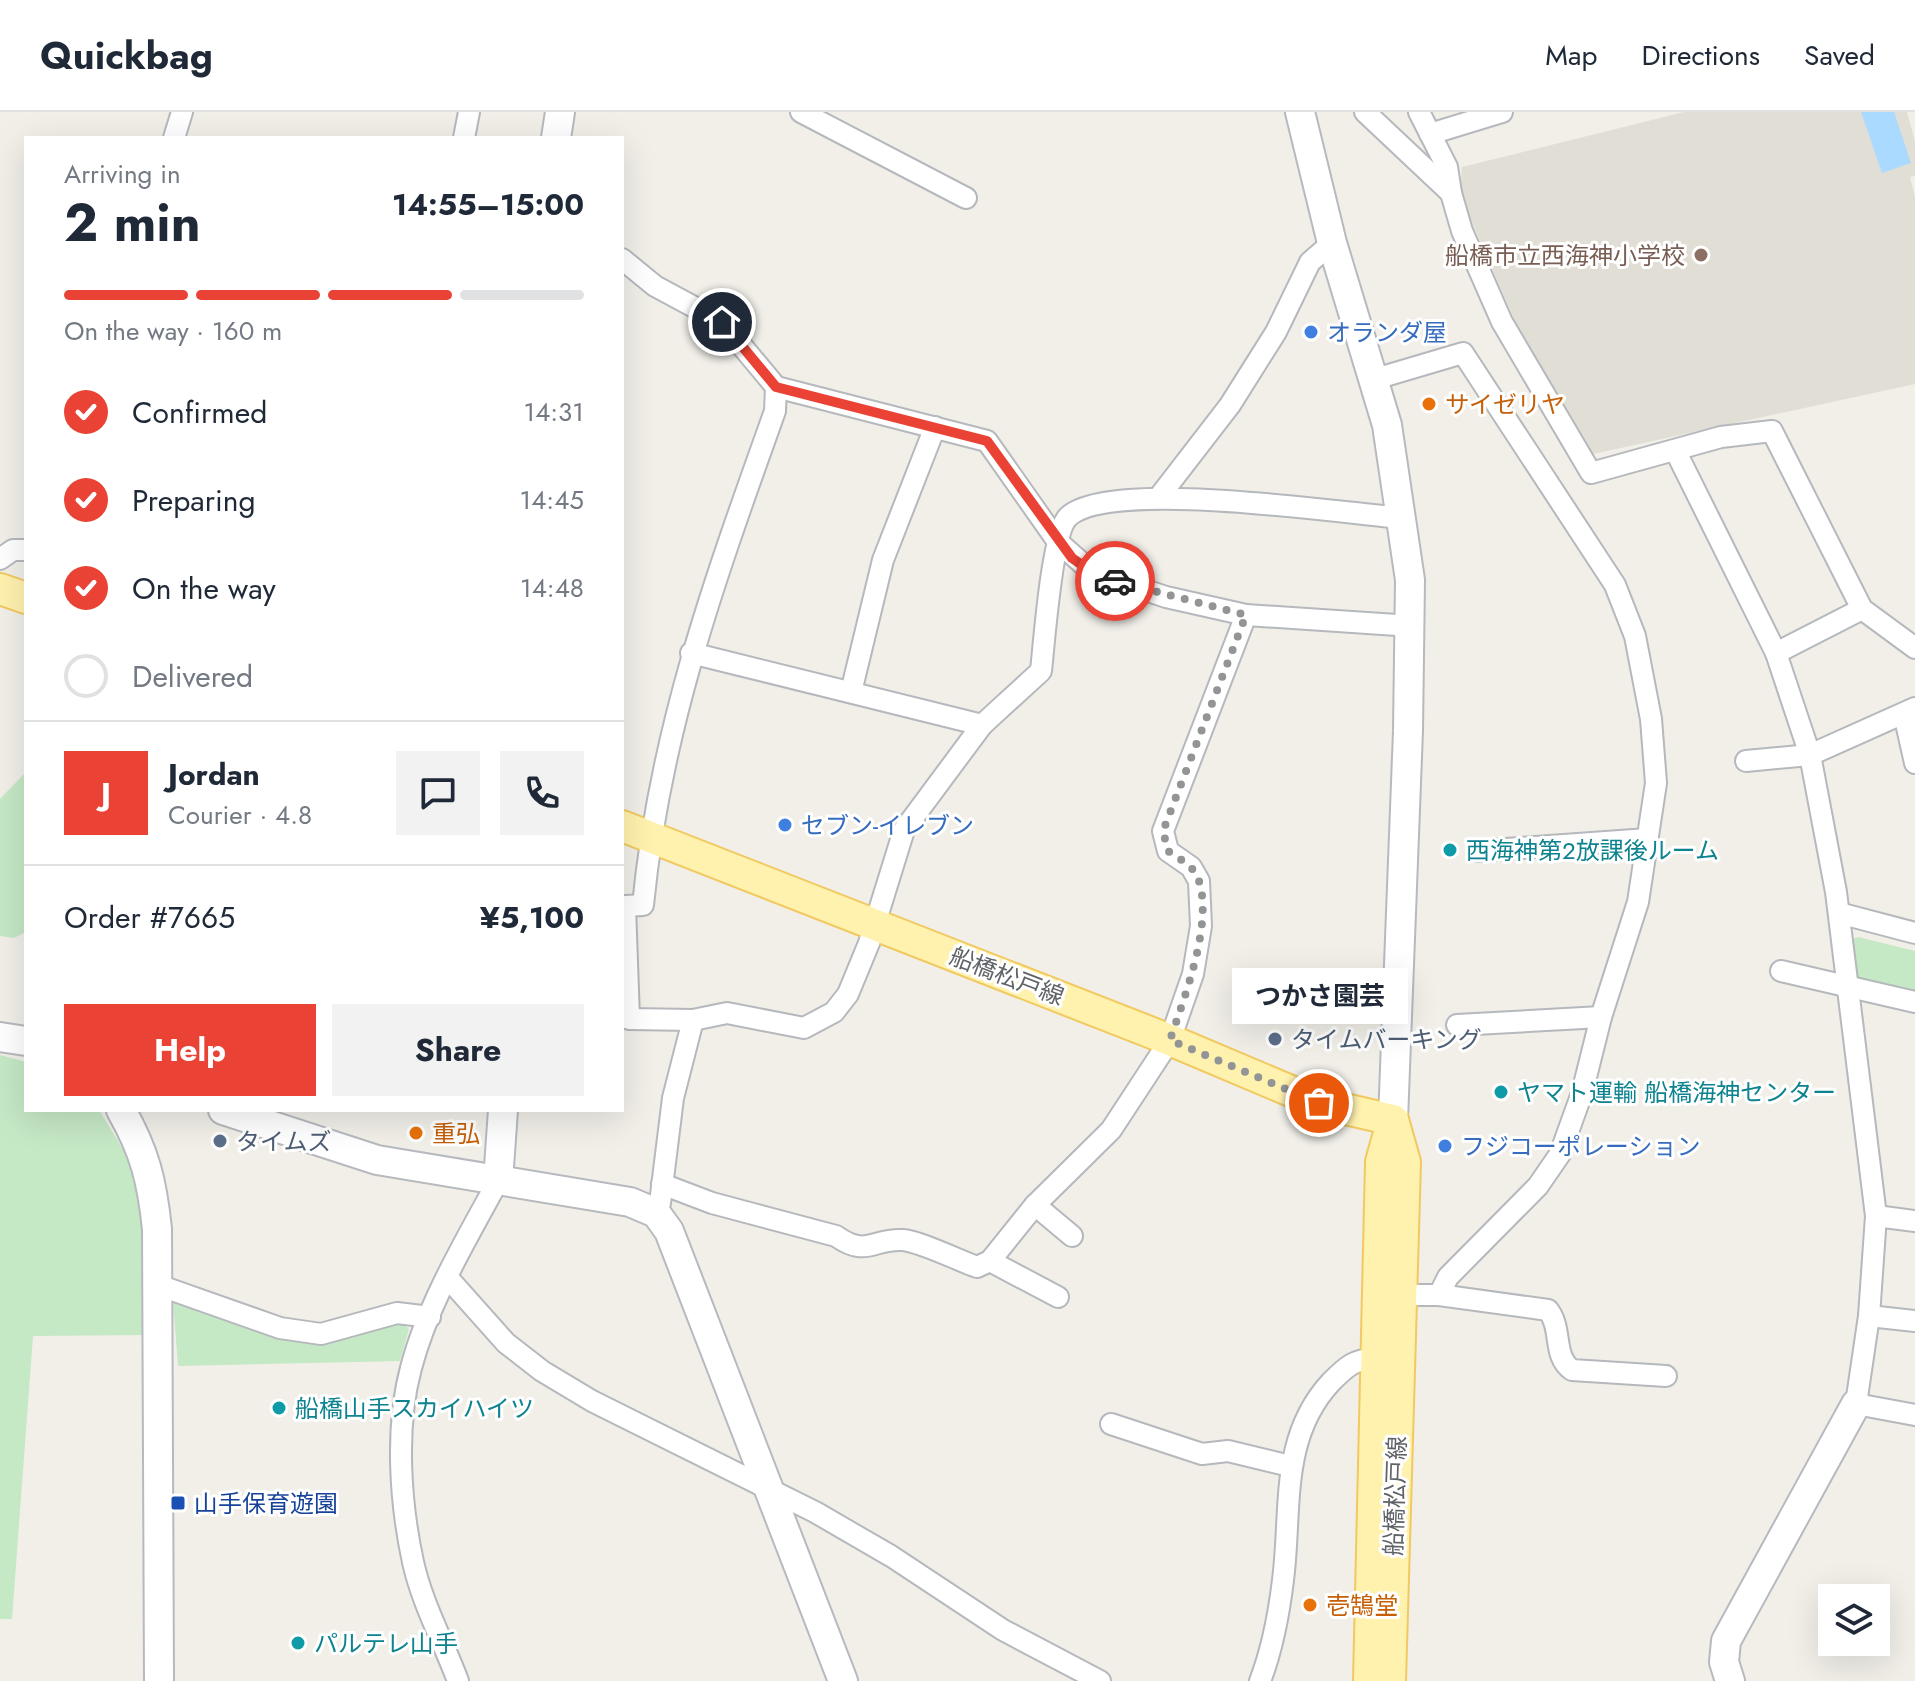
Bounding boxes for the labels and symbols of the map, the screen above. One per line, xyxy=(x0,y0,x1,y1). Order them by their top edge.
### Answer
place label: 船橋市立西海神小学校 xyxy=(1445,238,1685,273)
marker: 船橋市立西海神小学校 xyxy=(1692,246,1710,264)
pin xyxy=(688,288,756,356)
place label: オランダ屋 xyxy=(1327,315,1447,350)
marker: オランダ屋 xyxy=(1302,323,1320,341)
place label: サイゼリヤ xyxy=(1445,387,1565,422)
marker: サイゼリヤ xyxy=(1420,395,1438,413)
courier xyxy=(1075,541,1155,621)
place label: セブン-イレブン xyxy=(801,808,974,843)
marker: セブン-イレブン xyxy=(776,816,794,834)
place label: 西海神第2放課後ルーム xyxy=(1466,833,1719,868)
marker: 西海神第2放課後ルーム xyxy=(1441,841,1459,859)
street label: 船橋松戸線 xyxy=(945,938,1069,1014)
callout: つかさ園芸 xyxy=(1231,967,1407,1023)
place label: タイムバーキング xyxy=(1291,1022,1482,1057)
marker: タイムバーキング xyxy=(1266,1030,1284,1048)
pin xyxy=(1285,1069,1353,1137)
place label: ヤマト運輸 船橋海神センター xyxy=(1517,1075,1836,1110)
marker: ヤマト運輸 船橋海神センター xyxy=(1492,1083,1510,1101)
place label: 重弘 xyxy=(432,1116,480,1151)
place label: タイムズ xyxy=(236,1124,332,1159)
marker: 重弘 xyxy=(407,1124,425,1142)
place label: フジコーポレーション xyxy=(1461,1129,1701,1164)
marker: タイムズ xyxy=(211,1132,229,1150)
marker: フジコーポレーション xyxy=(1436,1137,1454,1155)
place label: 船橋山手スカイハイツ xyxy=(295,1391,534,1426)
marker: 船橋山手スカイハイツ xyxy=(270,1399,288,1417)
street label: 船橋松戸線 xyxy=(1375,1435,1415,1557)
place label: 山手保育遊園 xyxy=(194,1486,338,1521)
marker: 山手保育遊園 xyxy=(169,1494,187,1512)
place label: 壱鵠堂 xyxy=(1326,1588,1398,1623)
marker: 壱鵠堂 xyxy=(1301,1596,1319,1614)
place label: パルテレ山手 xyxy=(314,1626,458,1661)
marker: パルテレ山手 xyxy=(289,1634,307,1652)

